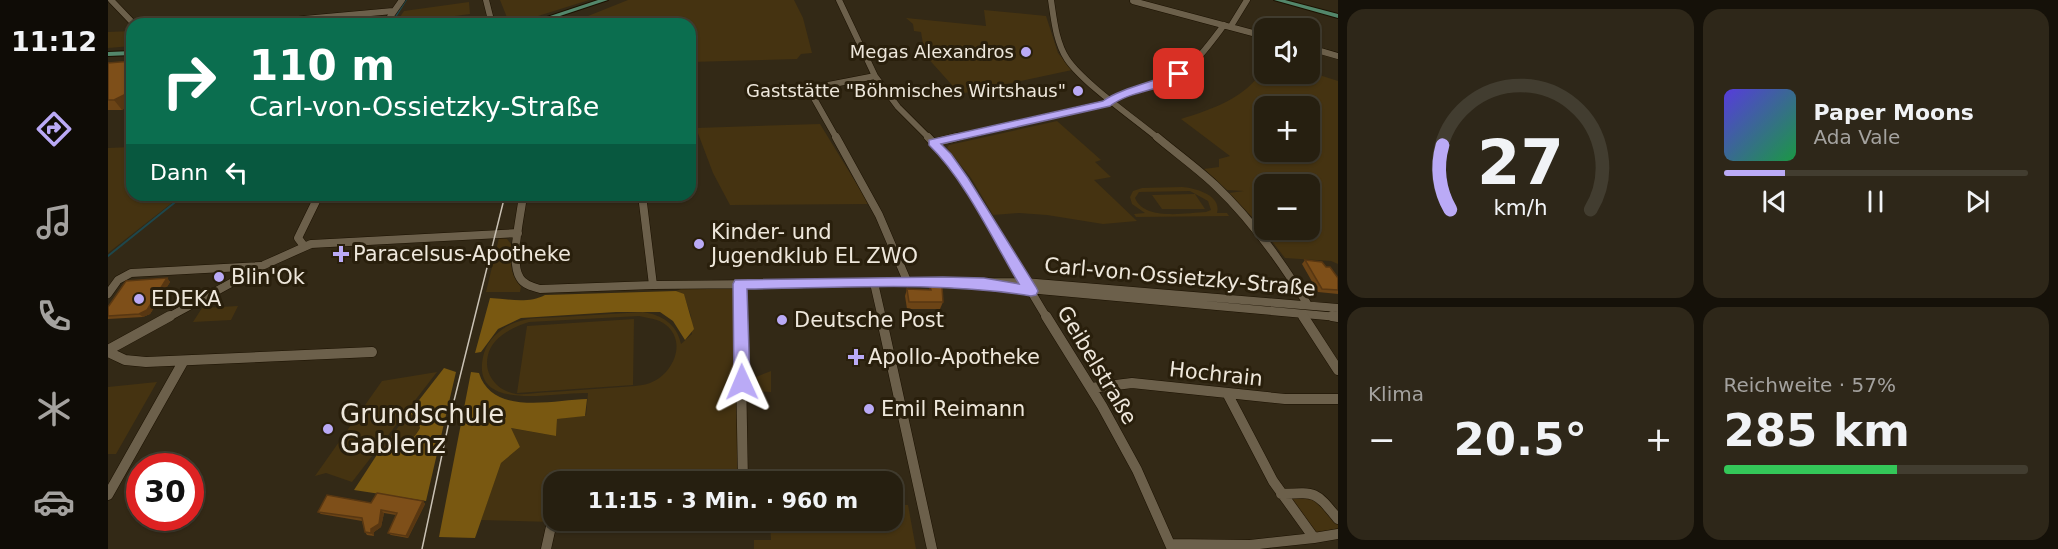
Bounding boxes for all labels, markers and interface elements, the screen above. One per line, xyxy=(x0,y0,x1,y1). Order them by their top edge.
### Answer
map controls xyxy=(1254,18,1320,240)
button: sound xyxy=(1254,18,1320,84)
text: 11:12 xyxy=(11,26,97,57)
text: 110 m xyxy=(249,41,395,90)
place label: Megas Alexandros xyxy=(850,41,1014,62)
icon: right xyxy=(150,42,228,120)
marker: Megas Alexandros xyxy=(1019,45,1033,59)
pin xyxy=(1153,48,1204,99)
icon: arrive xyxy=(1162,57,1195,90)
place label: Gaststätte "Böhmisches Wirtshaus" xyxy=(746,80,1066,101)
marker: Gaststätte "Böhmisches Wirtshaus" xyxy=(1071,84,1085,98)
text: Carl-von-Ossietzky-Straße xyxy=(249,91,599,122)
button: + xyxy=(1254,96,1320,162)
text: Paper Moons xyxy=(1814,100,1974,125)
icon: directions xyxy=(33,108,75,150)
text: Ada Vale xyxy=(1814,125,1900,149)
text: 27 xyxy=(1477,127,1564,200)
icon: left xyxy=(220,156,253,189)
text: Dann xyxy=(150,160,208,185)
button: − xyxy=(1254,174,1320,240)
icon: previous xyxy=(1758,185,1791,218)
icon: pause xyxy=(1859,185,1892,218)
icon: next xyxy=(1961,185,1994,218)
text: km/h xyxy=(1493,196,1547,221)
icon: music xyxy=(33,201,75,243)
place label: Kinder- und Jugendklub EL ZWO xyxy=(709,220,918,268)
marker: Kinder- und Jugendklub EL ZWO xyxy=(692,237,706,251)
place label: Paracelsus-Apotheke xyxy=(353,242,571,266)
marker: Paracelsus-Apotheke xyxy=(334,247,348,261)
street label: Carl-von-Ossietzky-Straße xyxy=(1043,253,1317,301)
place label: Blin'Ok xyxy=(231,265,306,289)
marker: Blin'Ok xyxy=(212,270,226,284)
place label: EDEKA xyxy=(151,287,222,311)
marker: EDEKA xyxy=(132,292,146,306)
icon: phone xyxy=(33,295,75,337)
street label: Geibelstraße xyxy=(1052,301,1142,429)
place label: Deutsche Post xyxy=(794,308,944,332)
marker: Deutsche Post xyxy=(775,313,789,327)
place label: Apollo-Apotheke xyxy=(868,345,1040,369)
position arrow xyxy=(710,350,774,414)
marker: Apollo-Apotheke xyxy=(849,350,863,364)
street label: Hochrain xyxy=(1168,357,1264,391)
text: Reichweite · 57% xyxy=(1724,373,1896,397)
text: Klima xyxy=(1368,382,1424,406)
icon: climate xyxy=(33,388,75,430)
place label: Emil Reimann xyxy=(881,397,1025,421)
place label: Grundschule Gablenz xyxy=(340,399,504,459)
marker: Emil Reimann xyxy=(862,402,876,416)
text: 285 km xyxy=(1724,404,1910,457)
text: 20.5° xyxy=(1453,413,1587,466)
text: − xyxy=(1368,420,1396,459)
text: + xyxy=(1645,420,1673,459)
marker: Grundschule Gablenz xyxy=(321,422,335,436)
speed limit sign: 30 xyxy=(126,453,204,531)
icon: car xyxy=(33,481,75,523)
text: 11:15 · 3 Min. · 960 m xyxy=(588,488,858,513)

